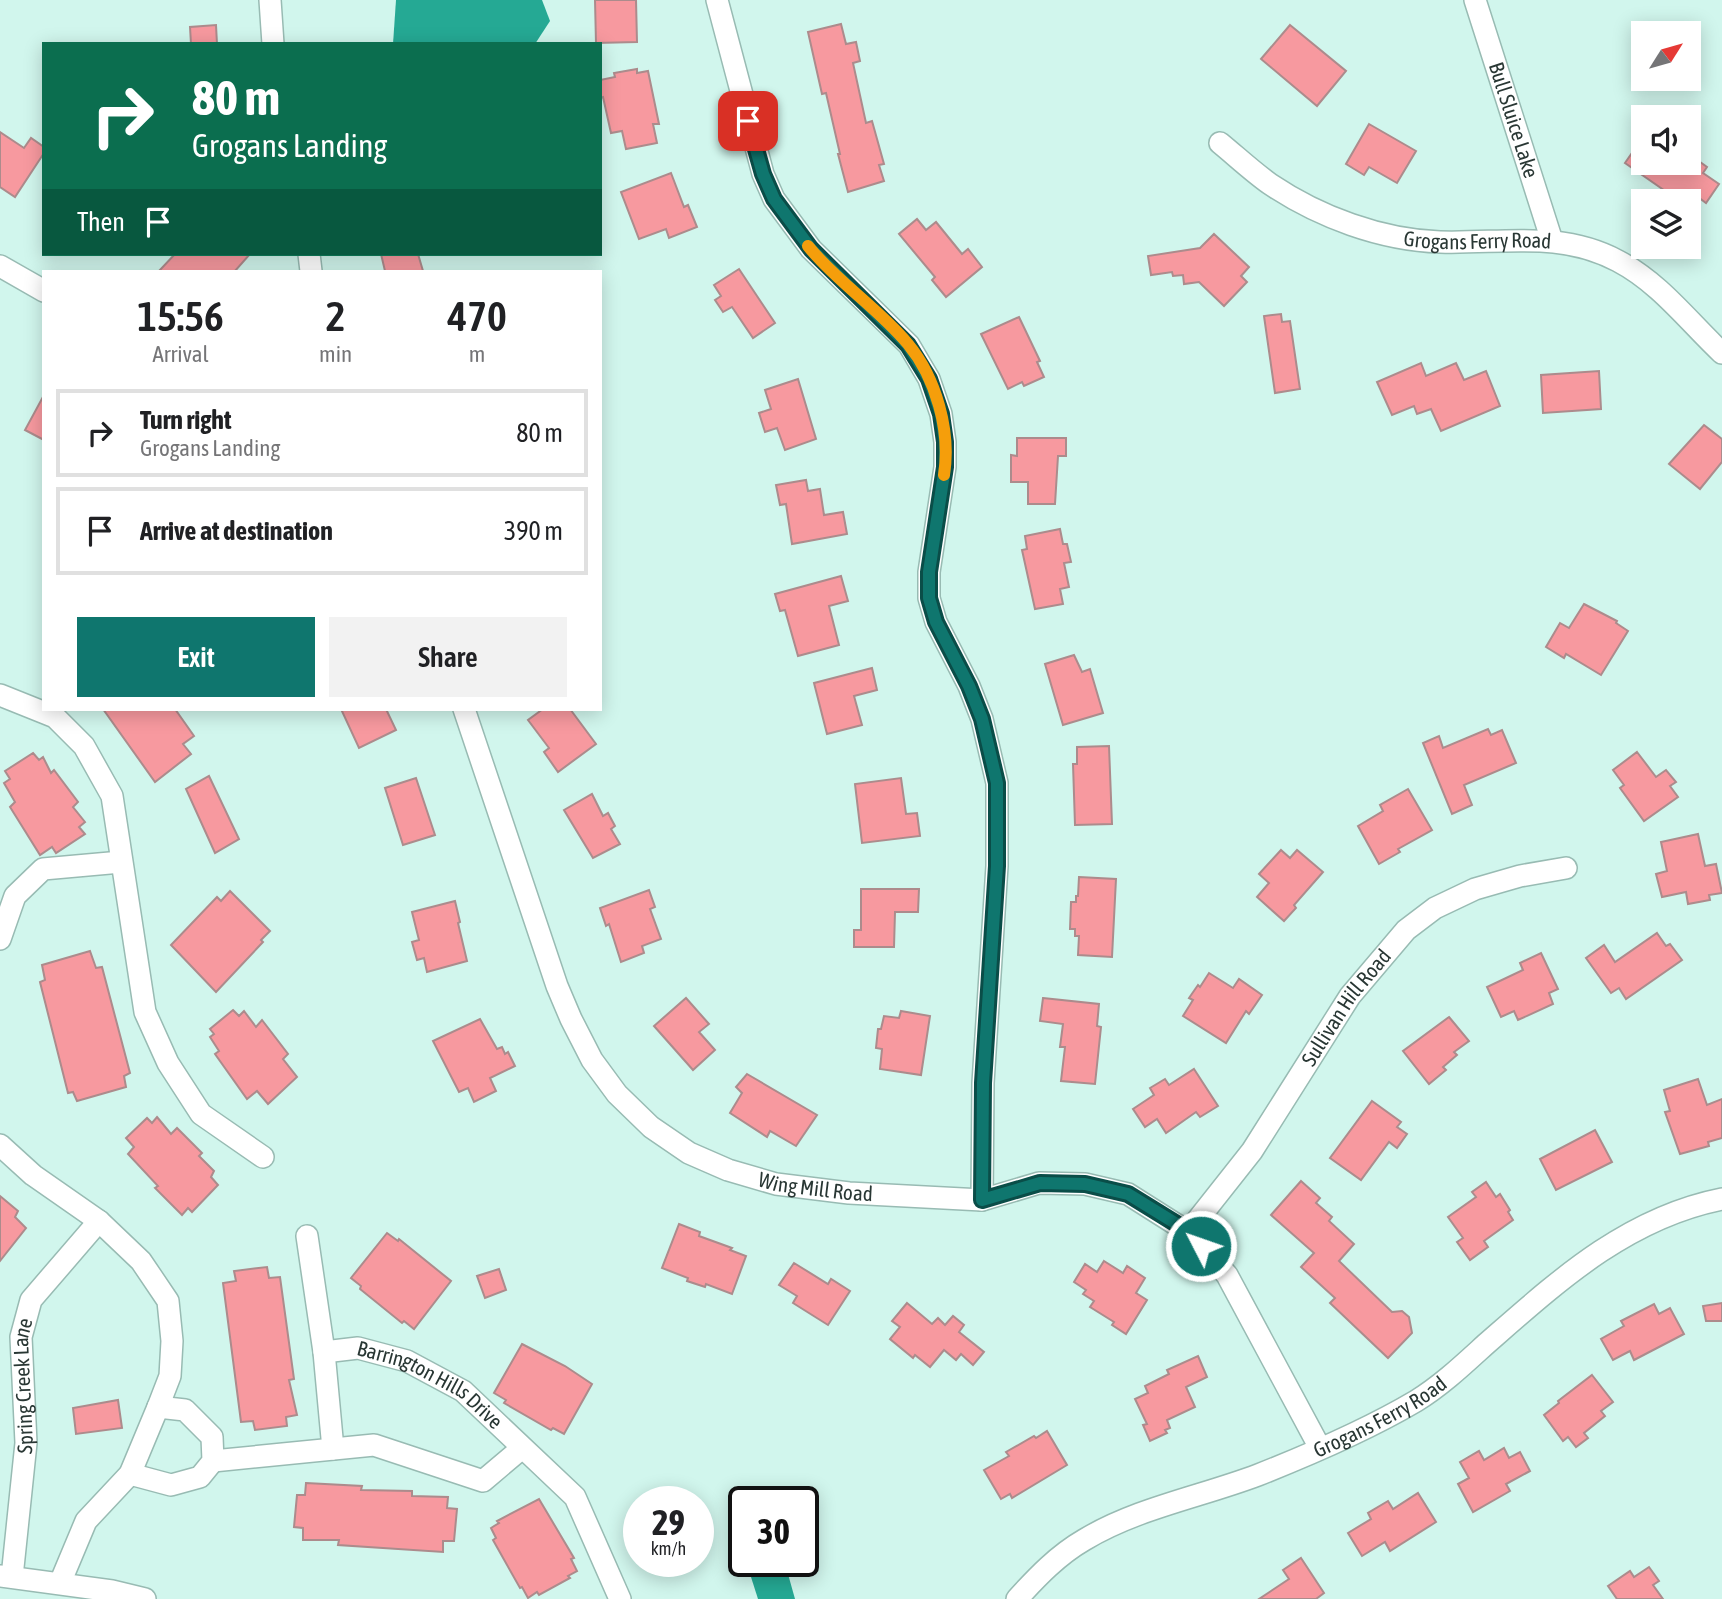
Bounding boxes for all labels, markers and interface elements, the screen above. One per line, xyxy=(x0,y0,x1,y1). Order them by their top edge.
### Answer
north arrow xyxy=(1631,21,1701,91)
map controls xyxy=(1631,21,1701,259)
street label: Bull Sluice Lake xyxy=(1485,59,1544,181)
text: 80 m xyxy=(192,69,280,125)
icon: right xyxy=(77,70,168,161)
pin xyxy=(718,91,778,151)
icon: arrive xyxy=(729,102,767,140)
button: sound xyxy=(1631,105,1701,175)
text: Grogans Landing xyxy=(192,127,387,164)
button: layers xyxy=(1631,189,1701,259)
icon: arrive xyxy=(139,203,177,241)
text: Then xyxy=(77,207,125,237)
street label: Grogans Ferry Road xyxy=(1402,225,1552,253)
text: 15:56 xyxy=(137,292,224,340)
text: 2 xyxy=(326,292,345,340)
text: 470 xyxy=(447,292,507,340)
text: Arrival xyxy=(152,341,209,367)
text: min xyxy=(319,341,352,367)
text: m xyxy=(469,341,485,367)
text: Turn right xyxy=(140,405,231,435)
icon: right xyxy=(81,414,119,452)
text: 80 m xyxy=(516,418,563,448)
text: Grogans Landing xyxy=(140,435,280,461)
icon: arrive xyxy=(81,512,119,550)
text: Arrive at destination xyxy=(140,516,333,546)
text: 390 m xyxy=(504,516,563,546)
button: Exit xyxy=(77,617,315,697)
button: Share xyxy=(329,617,567,697)
street label: Sullivan Hill Road xyxy=(1296,944,1395,1070)
street label: Wing Mill Road xyxy=(756,1167,873,1205)
position arrow xyxy=(1164,1209,1238,1283)
street label: Spring Creek Lane xyxy=(8,1315,37,1455)
street label: Barrington Hills Drive xyxy=(355,1335,508,1433)
street label: Grogans Ferry Road xyxy=(1309,1371,1451,1462)
speed limit sign: 30 xyxy=(728,1486,819,1577)
text: 29 xyxy=(652,1502,685,1542)
text: km/h xyxy=(651,1538,686,1559)

